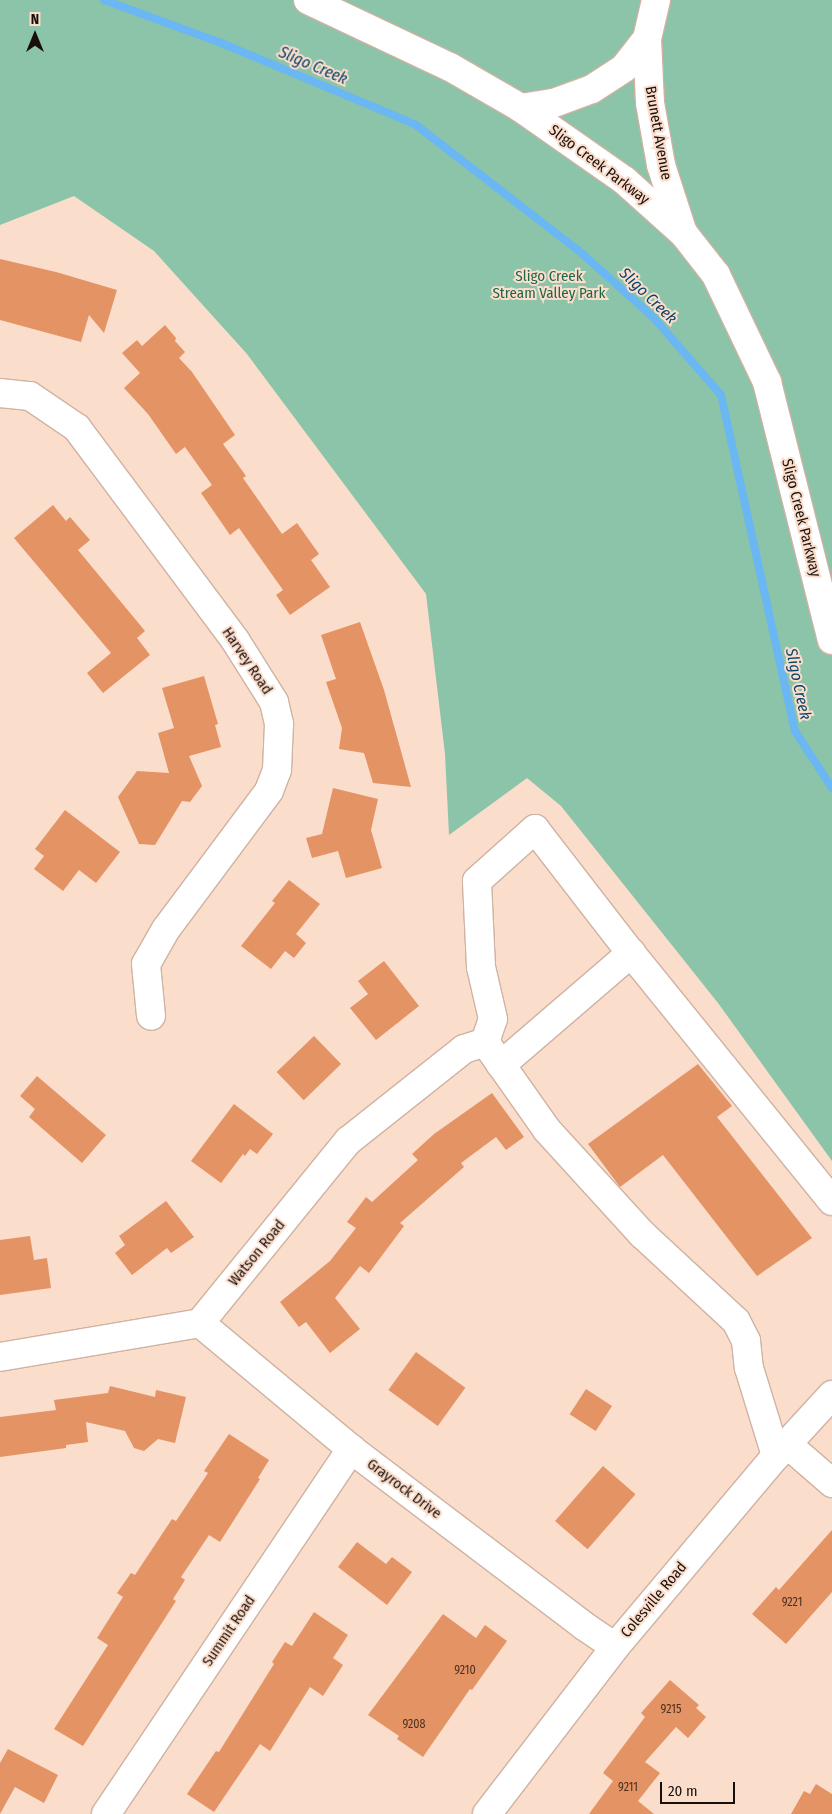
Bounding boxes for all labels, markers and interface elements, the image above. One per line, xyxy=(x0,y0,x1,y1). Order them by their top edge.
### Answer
north arrow xyxy=(10,10,60,60)
text: N xyxy=(31,11,39,28)
water label: Sligo Creek xyxy=(276,43,350,89)
street label: Brunett Avenue xyxy=(641,85,675,181)
street label: Sligo Creek Parkway xyxy=(545,121,653,209)
water label: Sligo Creek xyxy=(615,264,681,328)
park label: Sligo Creek Stream Valley Park xyxy=(492,267,606,302)
street label: Sligo Creek Parkway xyxy=(778,457,824,579)
street label: Harvey Road xyxy=(218,624,276,698)
water label: Sligo Creek xyxy=(781,647,815,721)
street label: Watson Road xyxy=(225,1216,289,1290)
street label: Grayrock Drive xyxy=(363,1455,445,1523)
street label: Colesville Road xyxy=(617,1559,691,1641)
street label: Summit Road xyxy=(199,1592,259,1670)
house number: 9221 xyxy=(782,1596,802,1610)
house number: 9210 xyxy=(454,1664,476,1678)
house number: 9215 xyxy=(661,1703,681,1717)
house number: 9208 xyxy=(402,1718,426,1732)
scale bar xyxy=(662,1772,737,1804)
house number: 9211 xyxy=(618,1781,638,1795)
text: 20 m xyxy=(668,1782,698,1800)

